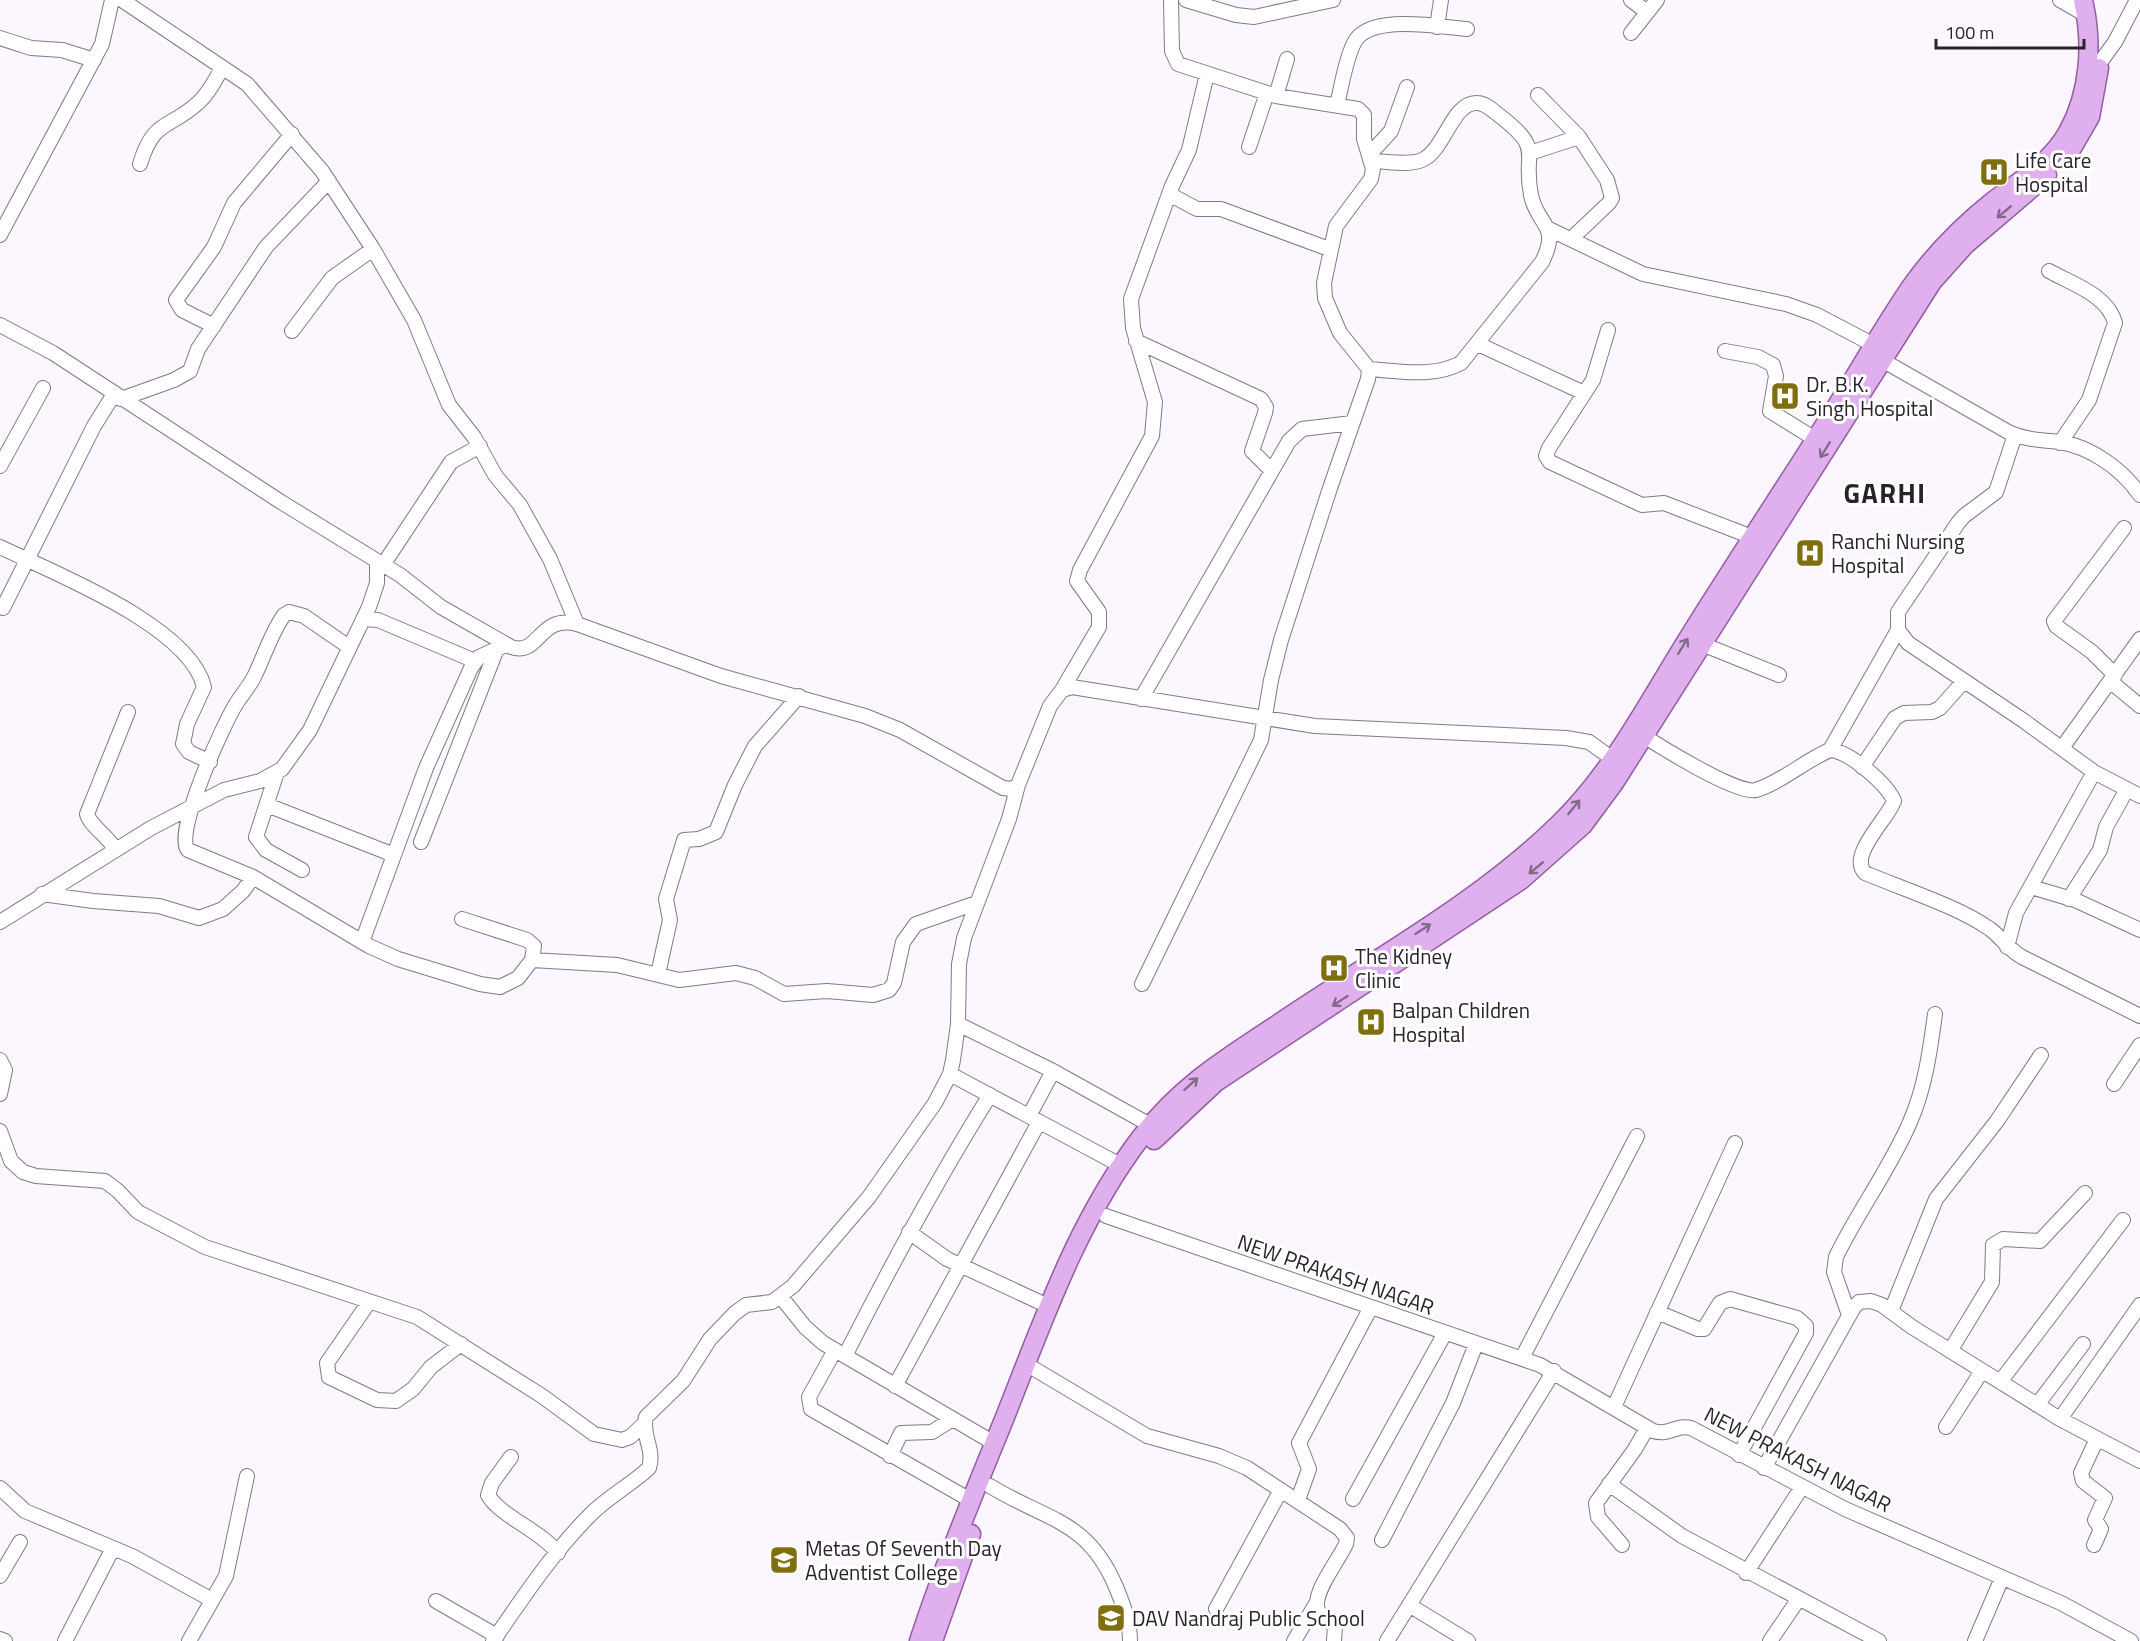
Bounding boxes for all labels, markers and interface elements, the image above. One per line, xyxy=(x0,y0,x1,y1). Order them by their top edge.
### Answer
scale bar xyxy=(1936,12,2084,50)
text: 100 m xyxy=(1945,19,1994,46)
place label: Life Care Hospital xyxy=(2015,144,2091,200)
hospital icon: Life Care Hospital xyxy=(1978,156,2010,188)
one-way arrow xyxy=(1996,205,2012,218)
place label: Dr. B.K. Singh Hospital xyxy=(1806,368,1933,424)
hospital icon: Dr. B.K. Singh Hospital xyxy=(1769,380,1801,412)
one-way arrow xyxy=(1819,441,1831,458)
district label: GARHI xyxy=(1844,472,1927,513)
place label: Ranchi Nursing Hospital xyxy=(1831,525,1965,581)
hospital icon: Ranchi Nursing Hospital xyxy=(1794,537,1826,569)
one-way arrow xyxy=(1678,638,1690,655)
one-way arrow xyxy=(1567,800,1581,815)
one-way arrow xyxy=(1529,861,1544,875)
one-way arrow xyxy=(1414,923,1431,935)
place label: The Kidney Clinic xyxy=(1355,940,1452,996)
hospital icon: The Kidney Clinic xyxy=(1318,952,1350,984)
place label: Balpan Children Hospital xyxy=(1392,994,1530,1050)
one-way arrow xyxy=(1333,995,1349,1007)
hospital icon: Balpan Children Hospital xyxy=(1355,1006,1387,1038)
one-way arrow xyxy=(1183,1077,1198,1091)
street label: NEW PRAKASH NAGAR xyxy=(1233,1225,1439,1323)
street label: NEW PRAKASH NAGAR xyxy=(1699,1398,1897,1520)
place label: Metas Of Seventh Day Adventist College xyxy=(805,1532,1002,1588)
school or university icon: Metas Of Seventh Day Adventist College xyxy=(768,1544,800,1576)
school or university icon: DAV Nandraj Public School xyxy=(1095,1602,1127,1634)
place label: DAV Nandraj Public School xyxy=(1132,1602,1365,1634)

